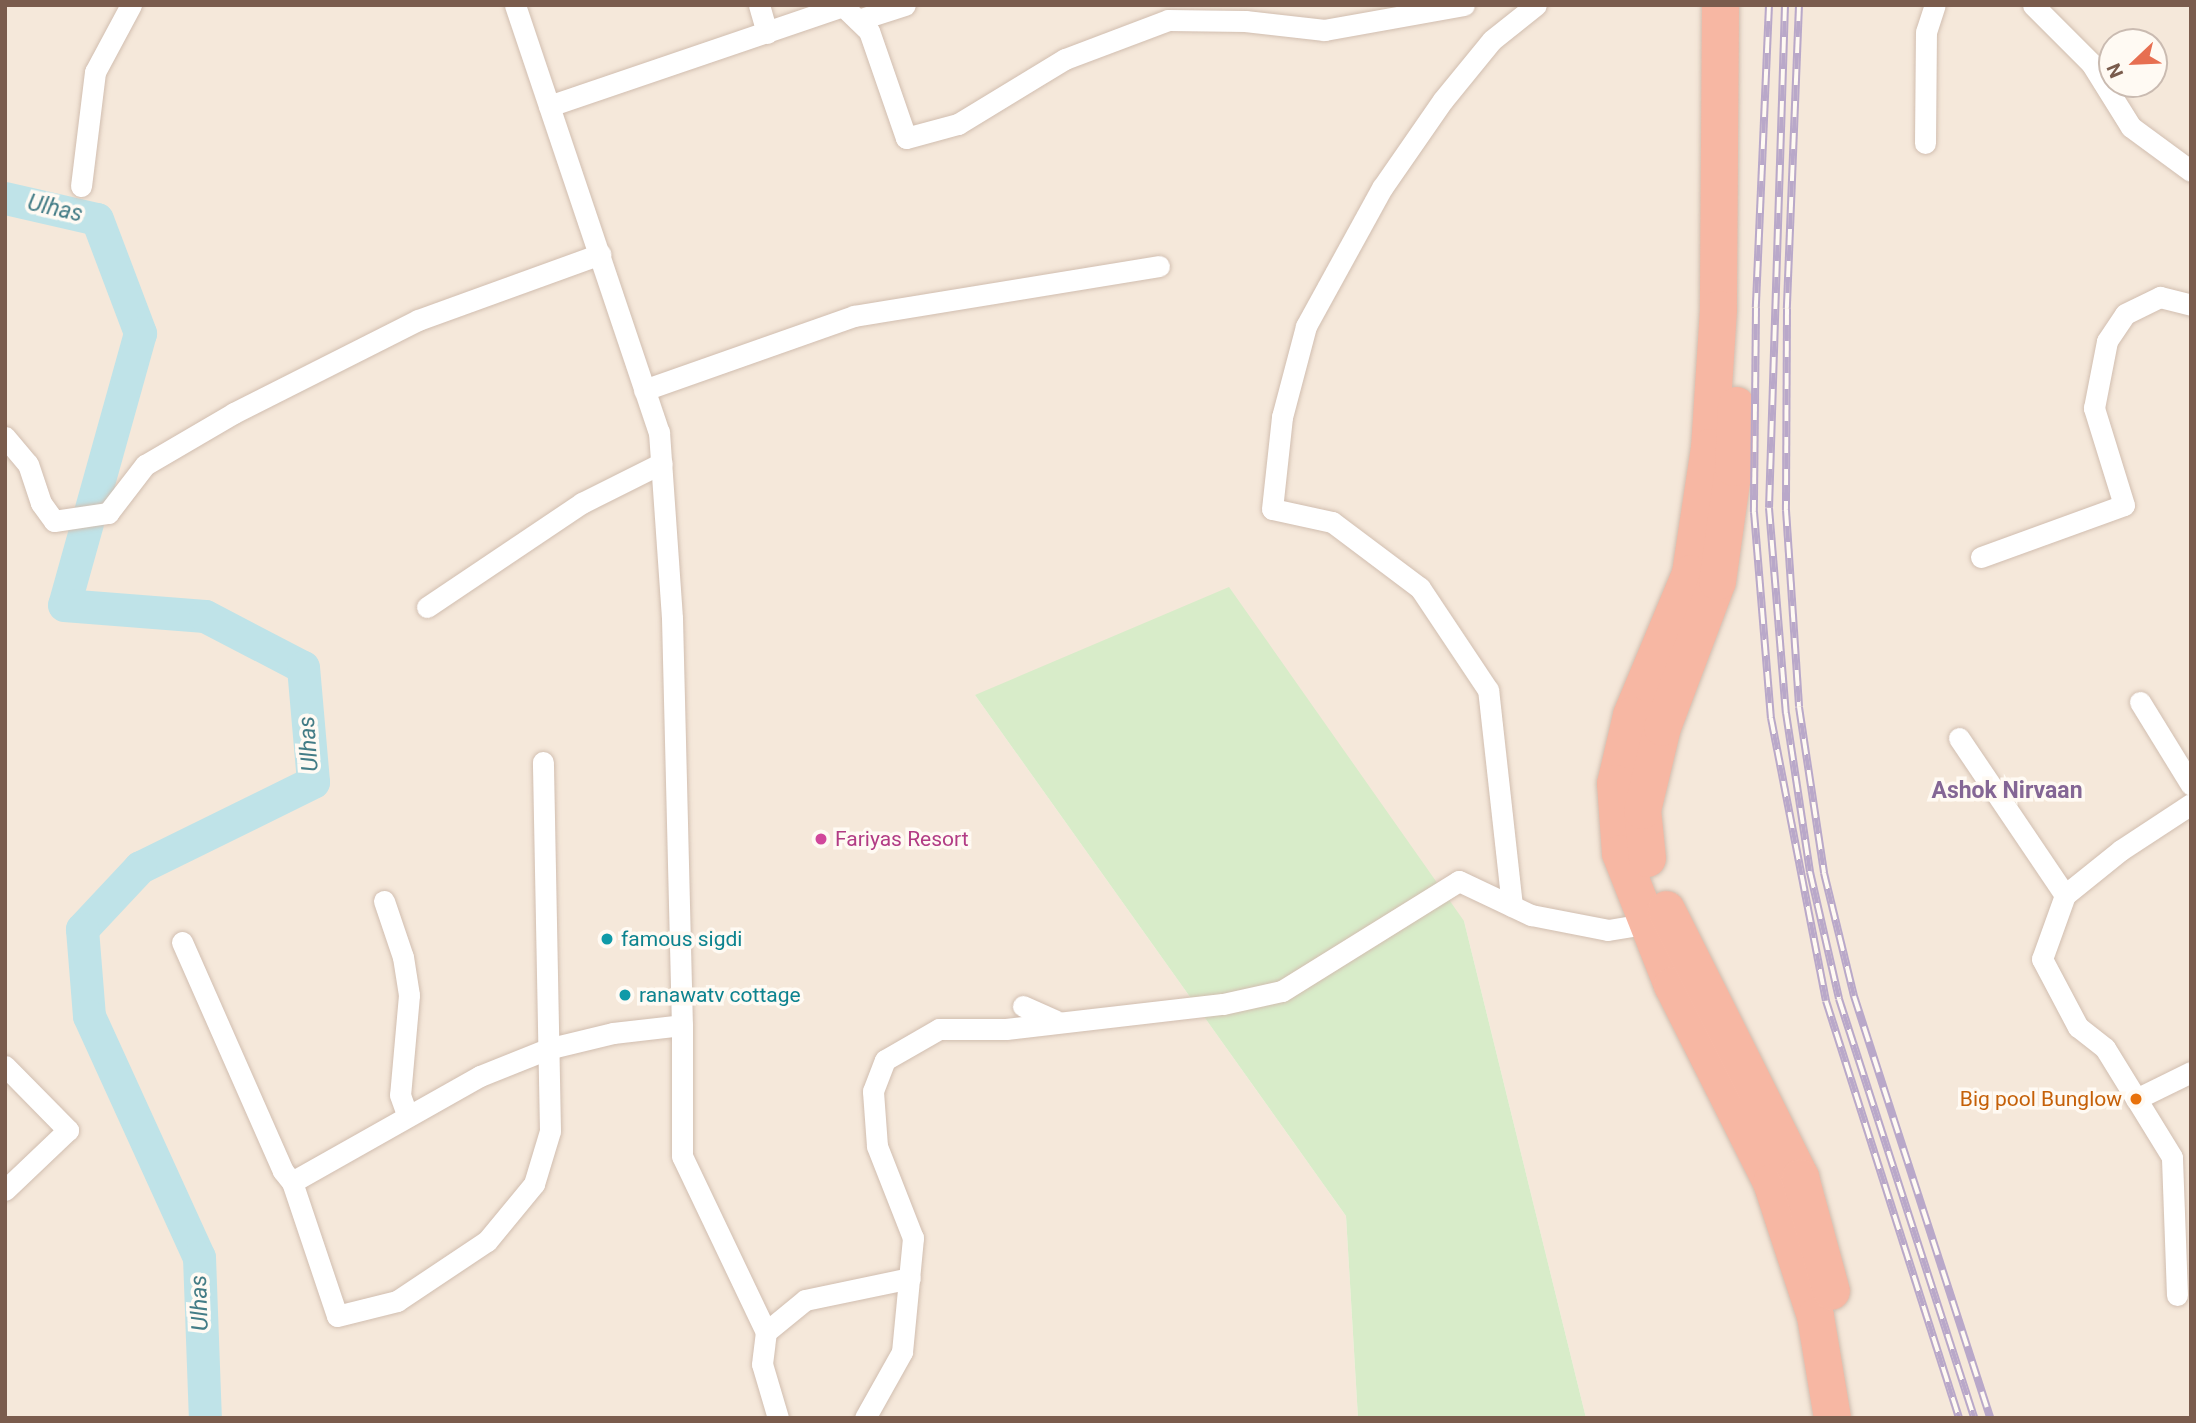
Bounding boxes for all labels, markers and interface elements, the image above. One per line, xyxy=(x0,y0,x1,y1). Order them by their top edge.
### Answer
north arrow xyxy=(2098,28,2168,98)
text: N xyxy=(2102,60,2128,81)
water label: Ulhas xyxy=(25,189,85,229)
water label: Ulhas xyxy=(293,715,325,773)
district label: Ashok Nirvaan xyxy=(1931,777,2083,805)
place label: Fariyas Resort xyxy=(835,826,969,852)
marker: Fariyas Resort xyxy=(813,831,829,847)
place label: famous sigdi xyxy=(621,926,742,952)
marker: famous sigdi xyxy=(599,931,615,947)
place label: ranawatv cottage xyxy=(639,982,801,1008)
marker: ranawatv cottage xyxy=(617,987,633,1003)
place label: Big pool Bunglow xyxy=(1960,1086,2122,1112)
marker: Big pool Bunglow xyxy=(2128,1091,2144,1107)
water label: Ulhas xyxy=(185,1275,215,1331)

